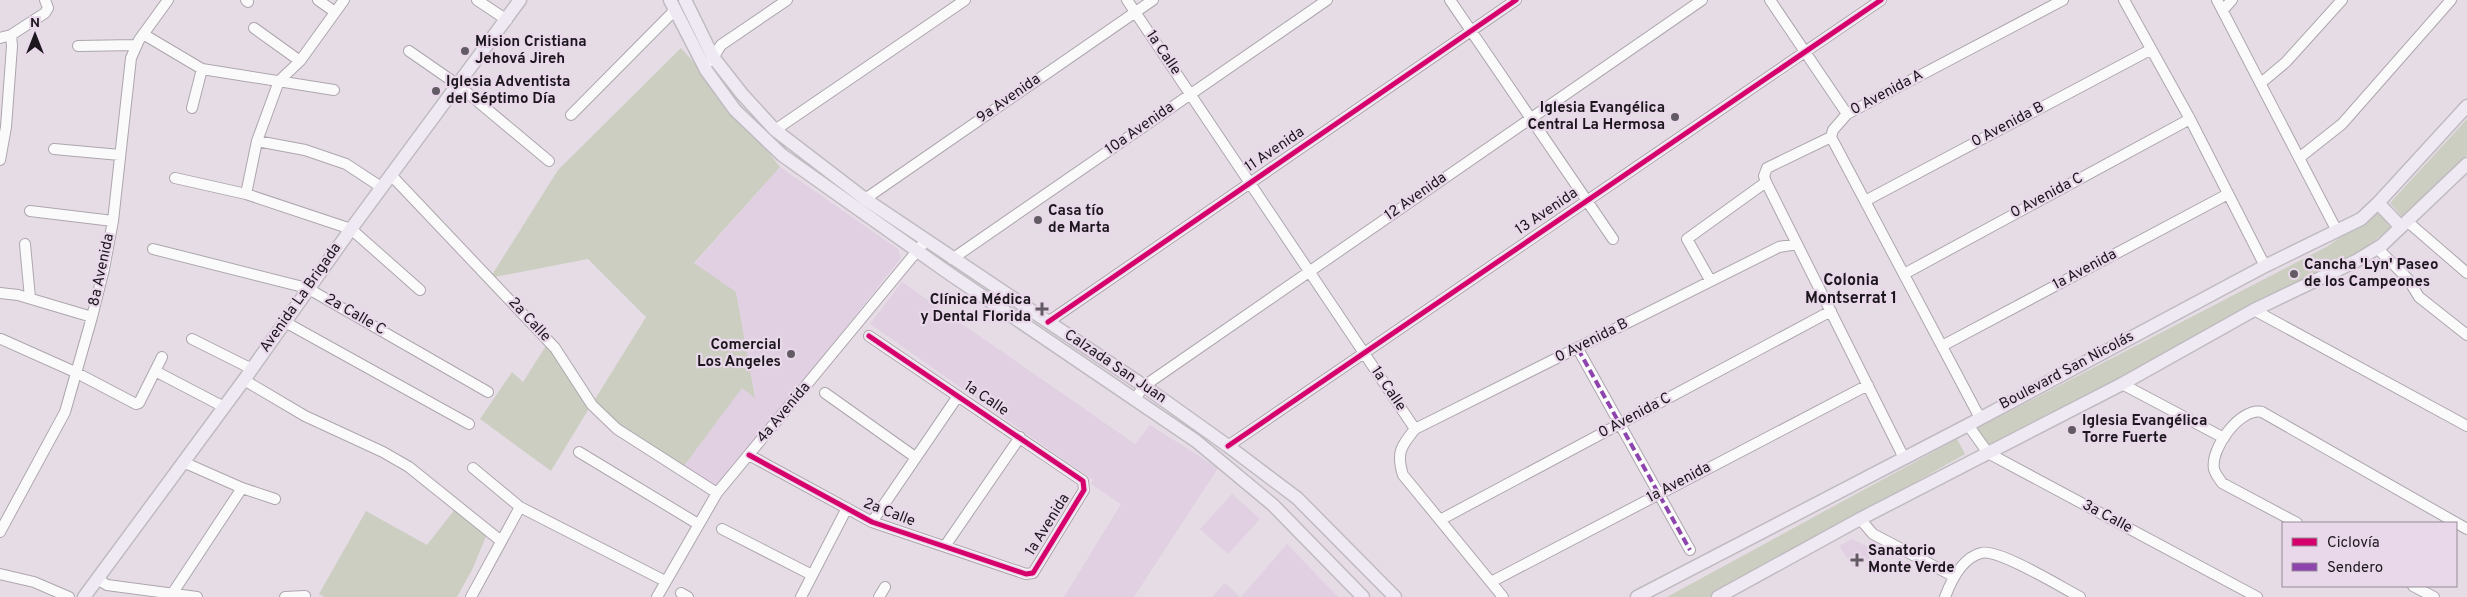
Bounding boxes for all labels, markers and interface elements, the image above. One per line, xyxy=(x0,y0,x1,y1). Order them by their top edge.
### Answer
north arrow xyxy=(10,10,60,60)
text: N xyxy=(30,15,40,32)
street label: 1a Calle xyxy=(1141,27,1185,79)
place label: Mision Cristiana Jehová Jireh xyxy=(475,33,587,69)
marker: Mision Cristiana Jehová Jireh xyxy=(459,45,471,57)
street label: 0 Avenida A xyxy=(1847,66,1927,120)
street label: 9a Avenida xyxy=(973,70,1045,128)
place label: Iglesia Adventista del Séptimo Día xyxy=(446,73,570,109)
marker: Iglesia Adventista del Séptimo Día xyxy=(430,85,442,97)
street label: 10a Avenida xyxy=(1102,98,1178,160)
street label: 0 Avenida B xyxy=(1968,98,2048,152)
place label: Iglesia Evangélica Central La Hermosa xyxy=(1528,99,1665,135)
marker: Iglesia Evangélica Central La Hermosa xyxy=(1669,111,1681,123)
street label: 11 Avenida xyxy=(1242,123,1308,177)
street label: 12 Avenida xyxy=(1381,169,1451,225)
street label: 0 Avenida C xyxy=(2007,169,2087,223)
street label: 13 Avenida xyxy=(1512,184,1582,240)
place label: Casa tío de Marta xyxy=(1048,202,1110,238)
marker: Casa tío de Marta xyxy=(1032,214,1044,226)
street label: 8a Avenida xyxy=(85,232,119,308)
street label: Avenida La Brigada xyxy=(256,239,346,357)
street label: 1a Avenida xyxy=(2050,245,2120,295)
place label: Cancha 'Lyn' Paseo de los Campeones xyxy=(2304,256,2439,292)
marker: Cancha 'Lyn' Paseo de los Campeones xyxy=(2288,268,2300,280)
district label: Colonia Montserrat 1 xyxy=(1805,271,1897,309)
street label: 2a Calle C xyxy=(321,290,389,340)
place label: Clínica Médica y Dental Florida xyxy=(920,291,1031,327)
street label: 2a Calle xyxy=(504,294,554,346)
marker: Clínica Médica y Dental Florida xyxy=(1035,302,1049,316)
street label: 0 Avenida B xyxy=(1552,314,1632,368)
street label: Calzada San Juan xyxy=(1060,326,1170,408)
street label: Boulevard San Nicolás xyxy=(1996,327,2138,415)
place label: Comercial Los Angeles xyxy=(697,336,781,372)
marker: Comercial Los Angeles xyxy=(785,348,797,360)
street label: 1a Calle xyxy=(1366,363,1410,415)
street label: 1a Calle xyxy=(960,377,1012,421)
street label: 4a Avenida xyxy=(753,379,815,447)
street label: 0 Avenida C xyxy=(1595,389,1675,443)
place label: Iglesia Evangélica Torre Fuerte xyxy=(2082,412,2207,448)
marker: Iglesia Evangélica Torre Fuerte xyxy=(2066,424,2078,436)
street label: 1a Avenida xyxy=(1644,458,1714,508)
street label: 1a Avenida xyxy=(1021,490,1075,560)
street label: 2a Calle xyxy=(860,494,918,532)
street label: 3a Calle xyxy=(2079,496,2135,538)
legend xyxy=(2282,522,2457,587)
text: Ciclovía xyxy=(2327,534,2380,553)
place label: Sanatorio Monte Verde xyxy=(1868,542,1955,578)
marker: Sanatorio Monte Verde xyxy=(1850,553,1864,567)
text: Sendero xyxy=(2327,559,2383,578)

